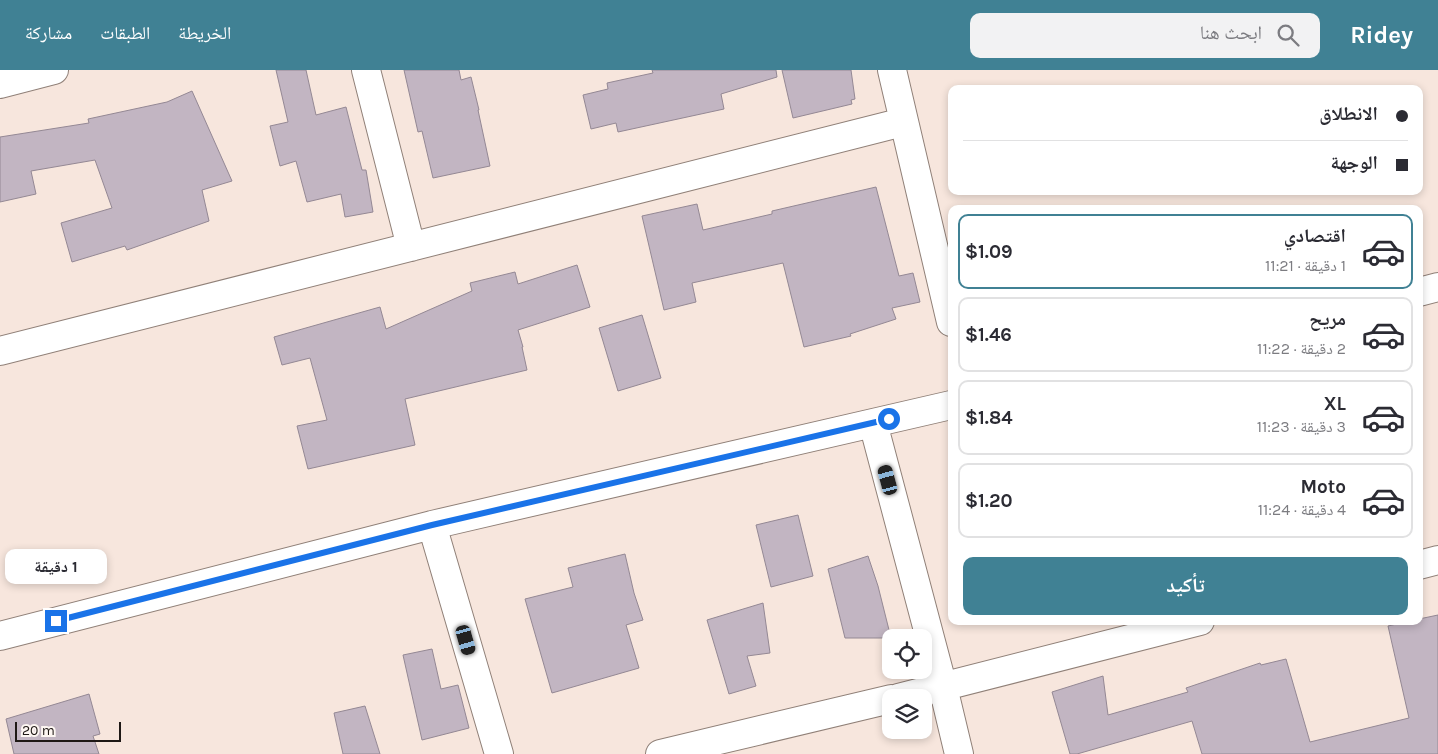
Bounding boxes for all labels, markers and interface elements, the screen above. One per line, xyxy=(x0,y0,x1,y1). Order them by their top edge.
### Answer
search box xyxy=(970,13,1320,58)
icon: search xyxy=(1274,21,1302,49)
text: Ridey xyxy=(1350,21,1413,49)
text: مشاركة xyxy=(25,22,72,44)
text: الطبقات xyxy=(100,22,150,44)
text: الخريطة xyxy=(178,22,231,44)
text: ابحث هنا xyxy=(1200,22,1262,44)
text: الانطلاق xyxy=(1319,103,1378,125)
text: الوجهة xyxy=(1330,152,1378,174)
text: اقتصادي xyxy=(1284,225,1346,247)
icon: car xyxy=(1361,229,1406,274)
text: $1.09 xyxy=(965,241,1013,263)
text: 1 دقيقة · 11:21 xyxy=(1265,256,1346,275)
text: مريح xyxy=(1309,308,1346,330)
icon: car xyxy=(1361,312,1406,357)
text: $1.46 xyxy=(965,324,1012,346)
text: 2 دقيقة · 11:22 xyxy=(1257,339,1346,358)
text: XL xyxy=(1324,393,1346,415)
icon: car xyxy=(1361,395,1406,440)
text: $1.84 xyxy=(965,407,1013,429)
route start xyxy=(878,408,900,430)
text: 3 دقيقة · 11:23 xyxy=(1257,417,1346,436)
car xyxy=(876,464,899,496)
text: Moto xyxy=(1300,476,1346,498)
icon: car xyxy=(1361,478,1406,523)
text: $1.20 xyxy=(965,490,1012,512)
text: 4 دقيقة · 11:24 xyxy=(1258,500,1346,519)
callout: 1 دقيقة xyxy=(5,548,107,584)
text: 1 دقيقة xyxy=(34,557,78,576)
button: تأكيد xyxy=(963,557,1408,615)
route end xyxy=(45,610,67,632)
car xyxy=(454,624,477,656)
map controls xyxy=(882,629,932,739)
button: locate xyxy=(882,629,932,679)
button: layers xyxy=(882,689,932,739)
scale bar xyxy=(15,719,121,742)
text: 20 m xyxy=(22,722,55,739)

